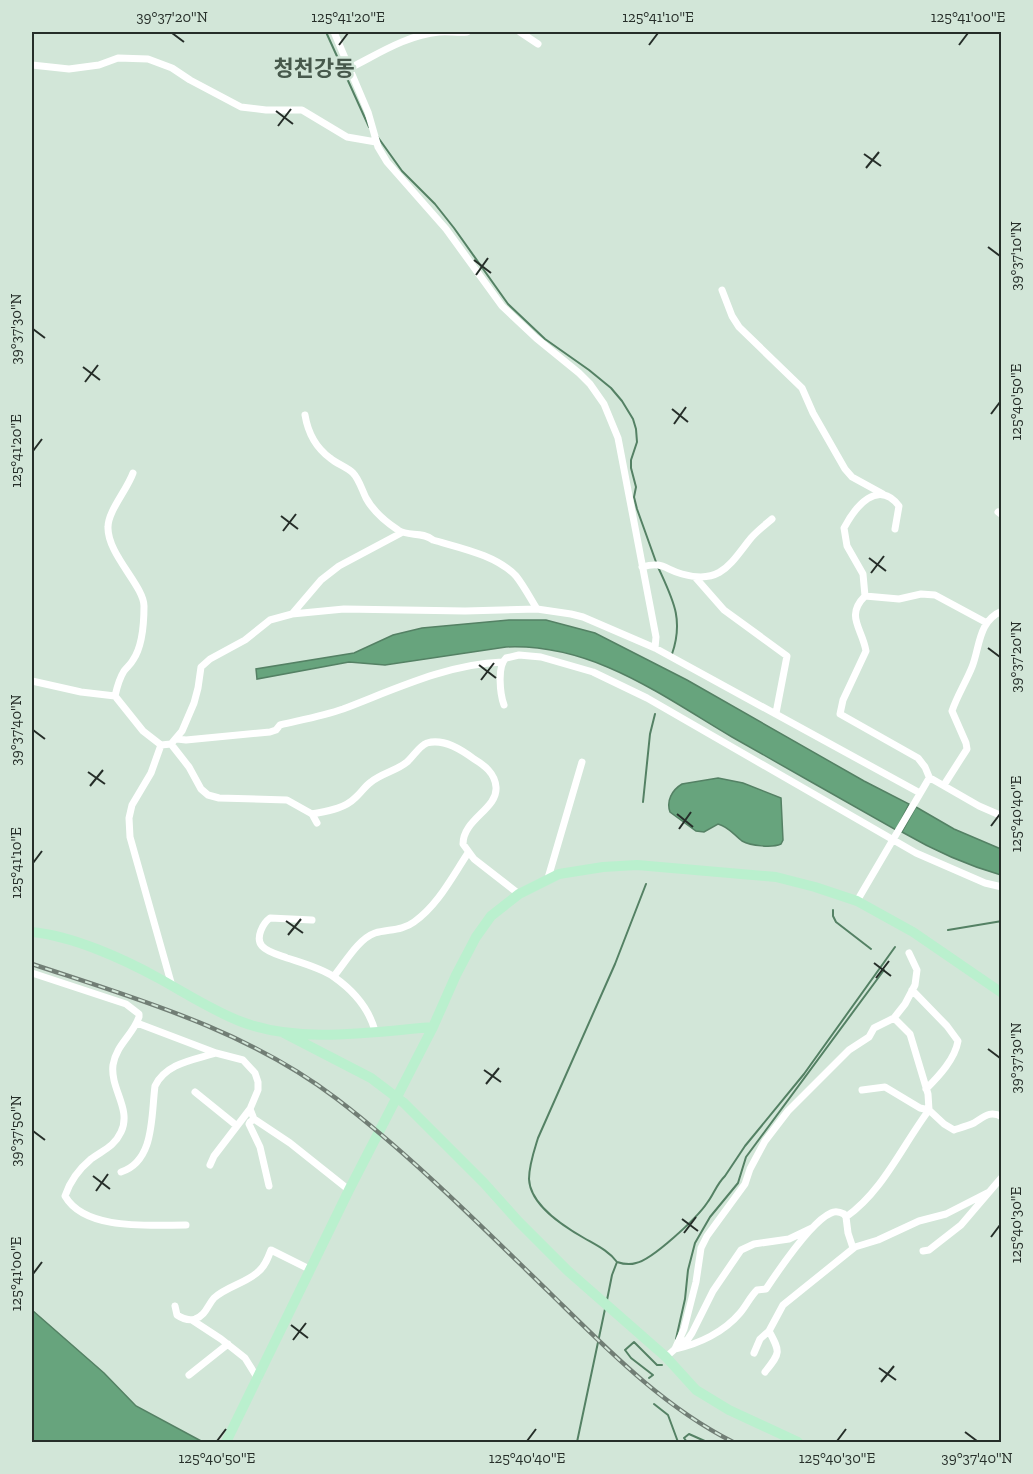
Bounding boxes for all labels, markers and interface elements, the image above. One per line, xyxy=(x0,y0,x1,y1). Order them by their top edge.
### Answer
text: 39°37'20"N xyxy=(136,8,208,26)
text: 125°41'20"E xyxy=(311,8,385,26)
text: 125°41'10"E xyxy=(622,8,694,26)
text: 125°41'00"E xyxy=(931,8,1005,26)
district label: 청천강동 xyxy=(274,55,354,82)
text: 39°37'10"N xyxy=(1007,221,1025,291)
text: 39°37'30"N xyxy=(7,293,25,365)
text: 125°40'50"E xyxy=(1007,363,1025,440)
text: 125°41'20"E xyxy=(7,414,25,488)
text: 39°37'20"N xyxy=(1007,621,1025,693)
text: 39°37'40"N xyxy=(7,694,25,766)
text: 125°40'40"E xyxy=(1007,775,1025,852)
text: 125°41'10"E xyxy=(7,827,25,899)
text: 39°37'30"N xyxy=(1007,1022,1025,1094)
text: 39°37'50"N xyxy=(7,1095,25,1167)
text: 125°40'30"E xyxy=(1007,1187,1025,1263)
text: 125°41'00"E xyxy=(7,1237,25,1311)
text: 125°40'50"E xyxy=(179,1449,256,1467)
text: 125°40'40"E xyxy=(489,1449,566,1467)
text: 125°40'30"E xyxy=(799,1449,875,1467)
text: 39°37'40"N xyxy=(941,1449,1013,1467)

